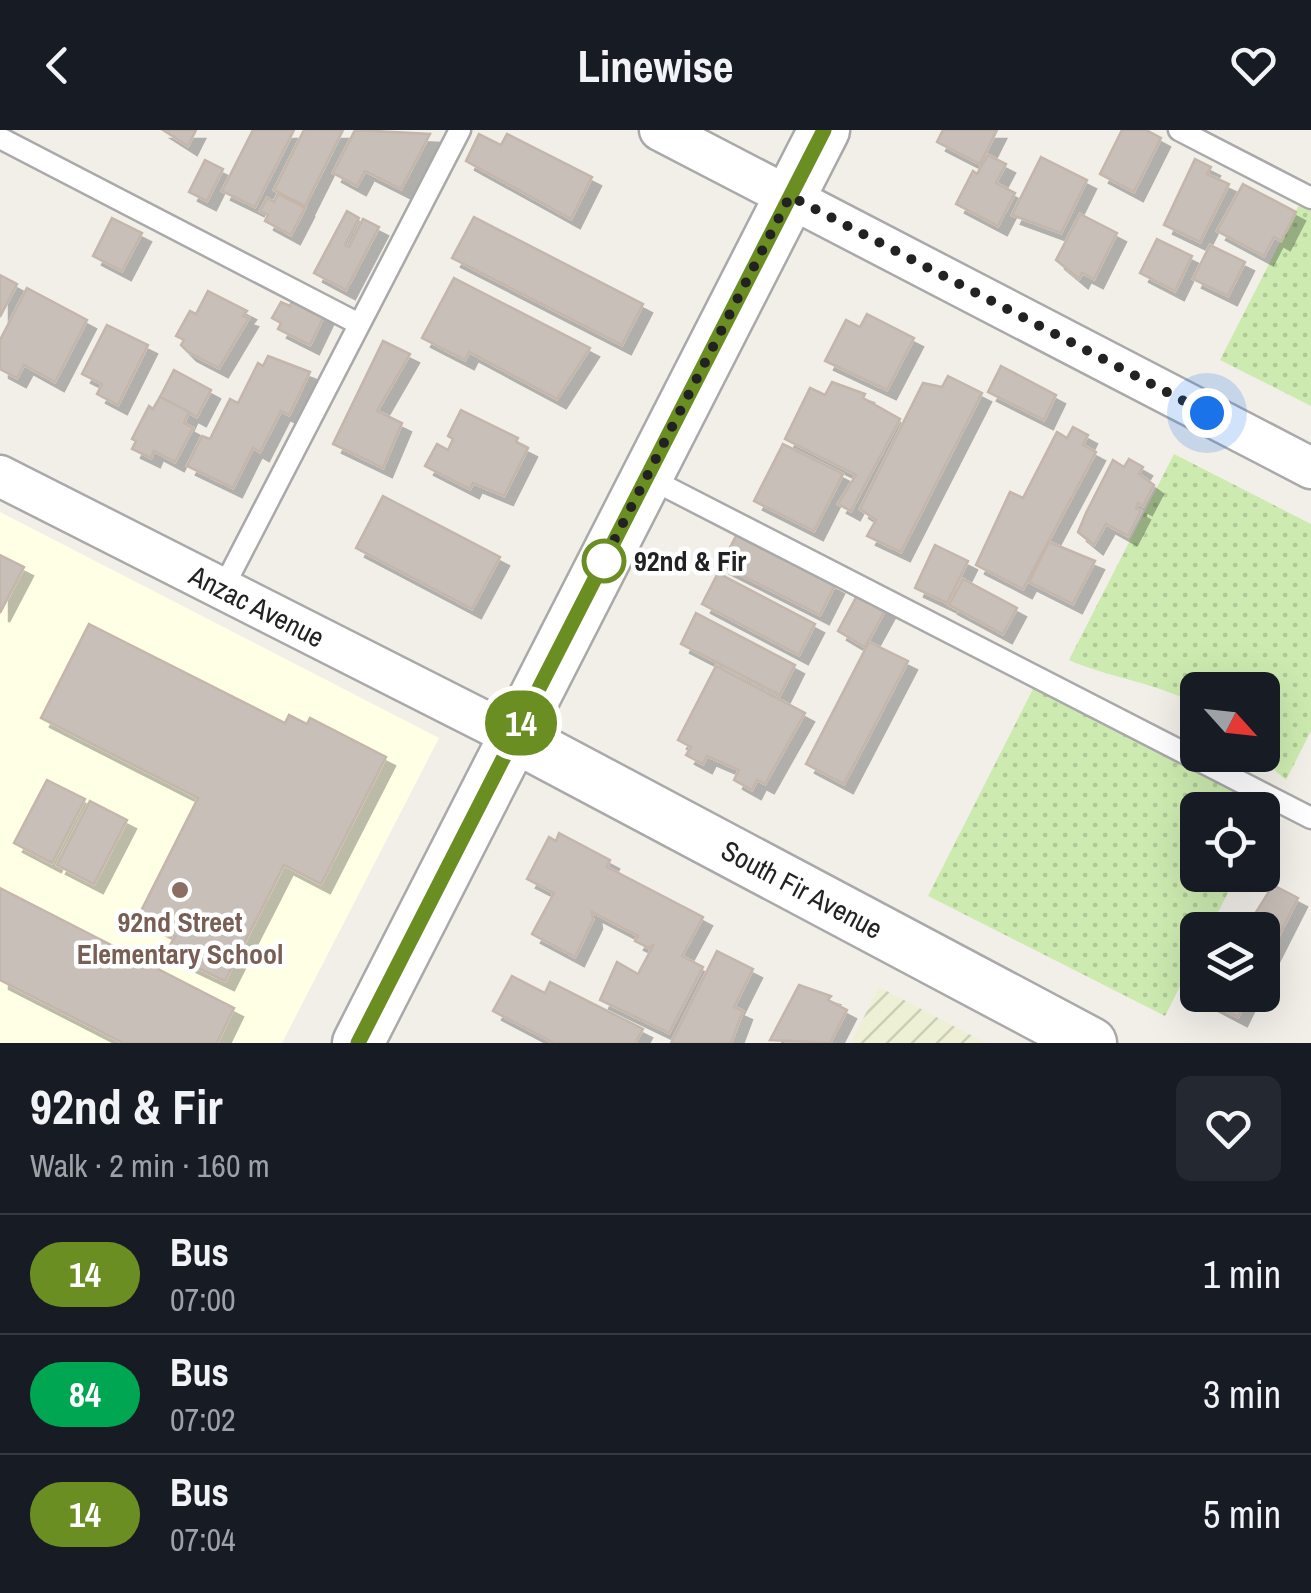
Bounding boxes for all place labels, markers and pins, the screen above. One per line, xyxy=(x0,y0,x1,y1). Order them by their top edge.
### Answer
marker: 92nd & Fir xyxy=(583,540,625,582)
place label: 92nd & Fir xyxy=(634,542,746,580)
marker: 92nd Street Elementary School xyxy=(169,879,191,901)
place label: 92nd Street Elementary School xyxy=(77,903,283,973)

